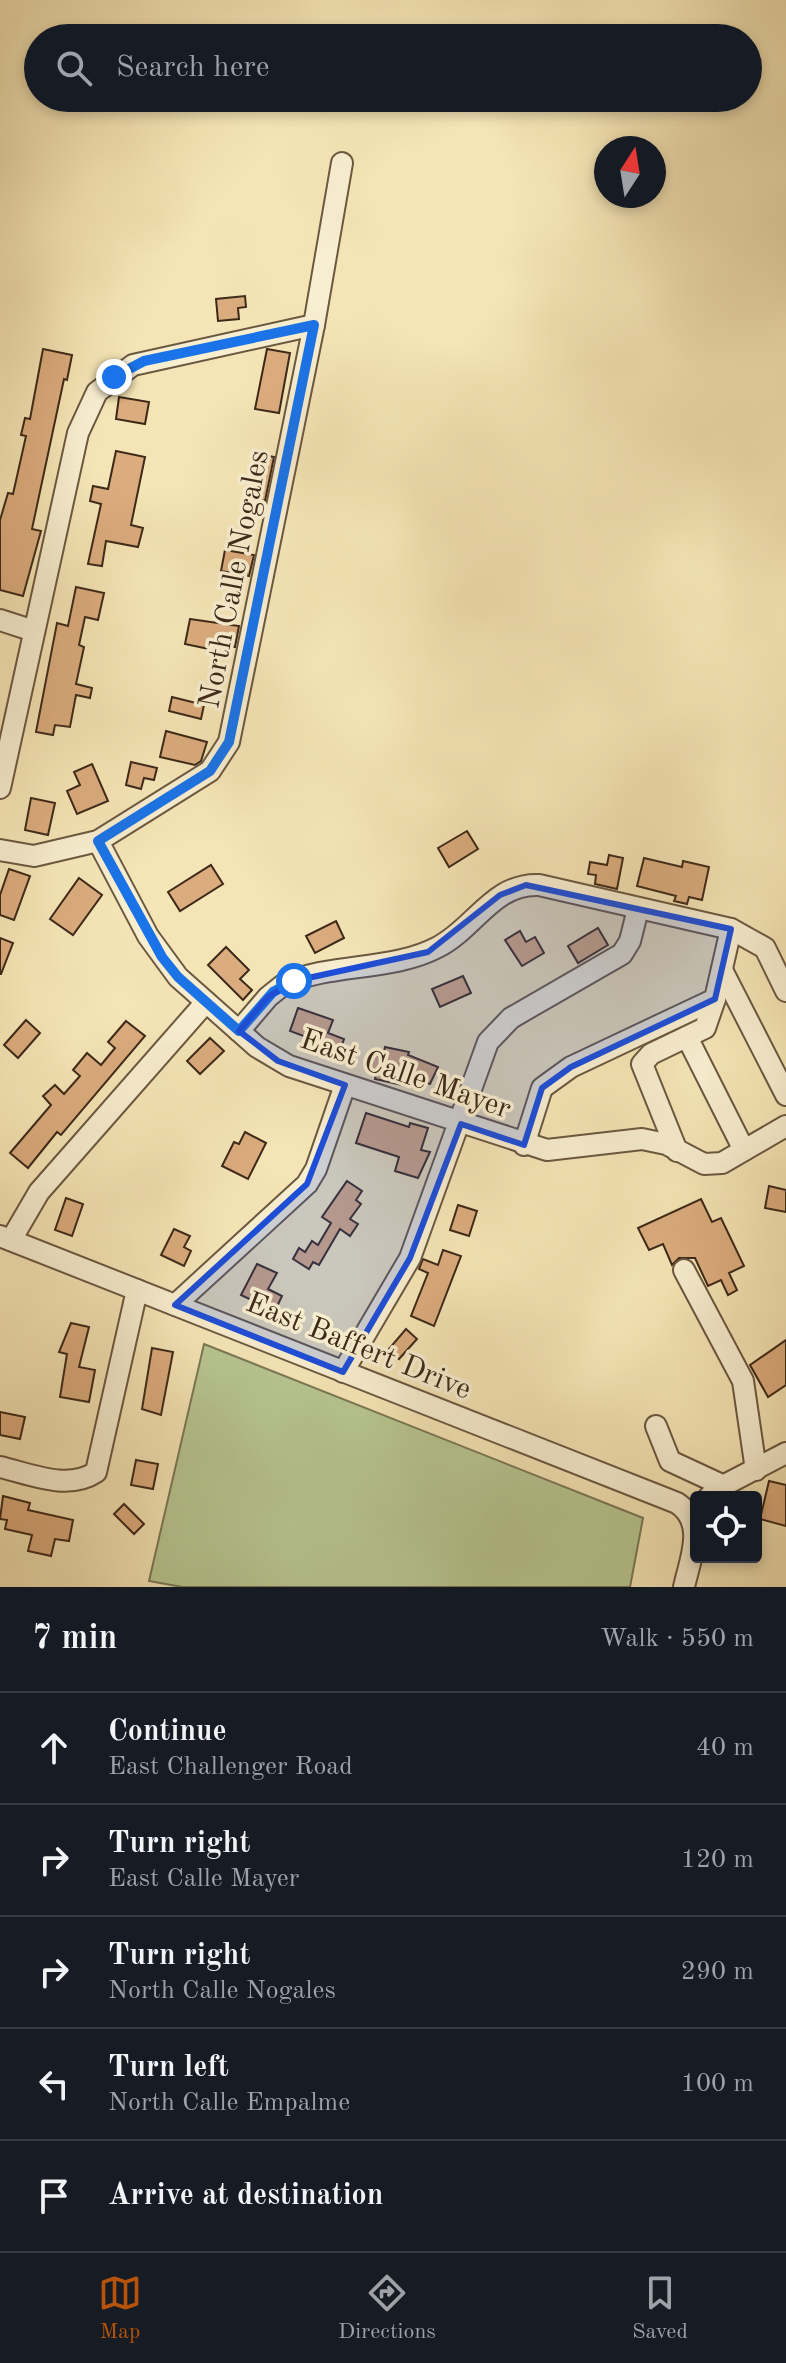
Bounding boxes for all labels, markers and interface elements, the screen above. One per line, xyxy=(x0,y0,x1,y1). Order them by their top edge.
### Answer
search box xyxy=(24,24,762,112)
icon: search xyxy=(52,46,96,90)
text: Search here xyxy=(116,53,270,83)
north arrow xyxy=(594,136,666,208)
route end xyxy=(96,359,132,395)
street label: North Calle Nogales xyxy=(195,448,275,711)
route start xyxy=(276,963,312,999)
street label: East Calle Mayer xyxy=(296,1025,515,1125)
street label: East Baffert Drive xyxy=(241,1288,475,1406)
map controls xyxy=(690,1491,762,1563)
button: locate xyxy=(690,1491,762,1563)
text: 7 min xyxy=(32,1622,117,1656)
text: Walk · 550 m xyxy=(600,1626,754,1652)
text: Continue xyxy=(108,1717,227,1747)
icon: ahead xyxy=(32,1726,76,1770)
text: 40 m xyxy=(696,1735,754,1761)
text: East Challenger Road xyxy=(108,1754,353,1780)
text: Turn right xyxy=(108,1829,250,1859)
icon: right xyxy=(32,1838,76,1882)
text: 120 m xyxy=(681,1847,754,1873)
text: East Calle Mayer xyxy=(108,1866,299,1892)
text: Turn right xyxy=(108,1941,250,1971)
icon: right xyxy=(32,1950,76,1994)
text: 290 m xyxy=(681,1959,754,1985)
text: North Calle Nogales xyxy=(108,1978,336,2004)
text: Turn left xyxy=(108,2053,229,2083)
icon: left xyxy=(32,2062,76,2106)
text: 100 m xyxy=(681,2071,754,2097)
text: North Calle Empalme xyxy=(108,2090,350,2116)
icon: arrive xyxy=(32,2174,76,2218)
text: Arrive at destination xyxy=(108,2181,383,2211)
tab: Map xyxy=(98,2271,142,2346)
tab: Directions xyxy=(338,2271,436,2346)
tab: Saved xyxy=(632,2271,688,2346)

